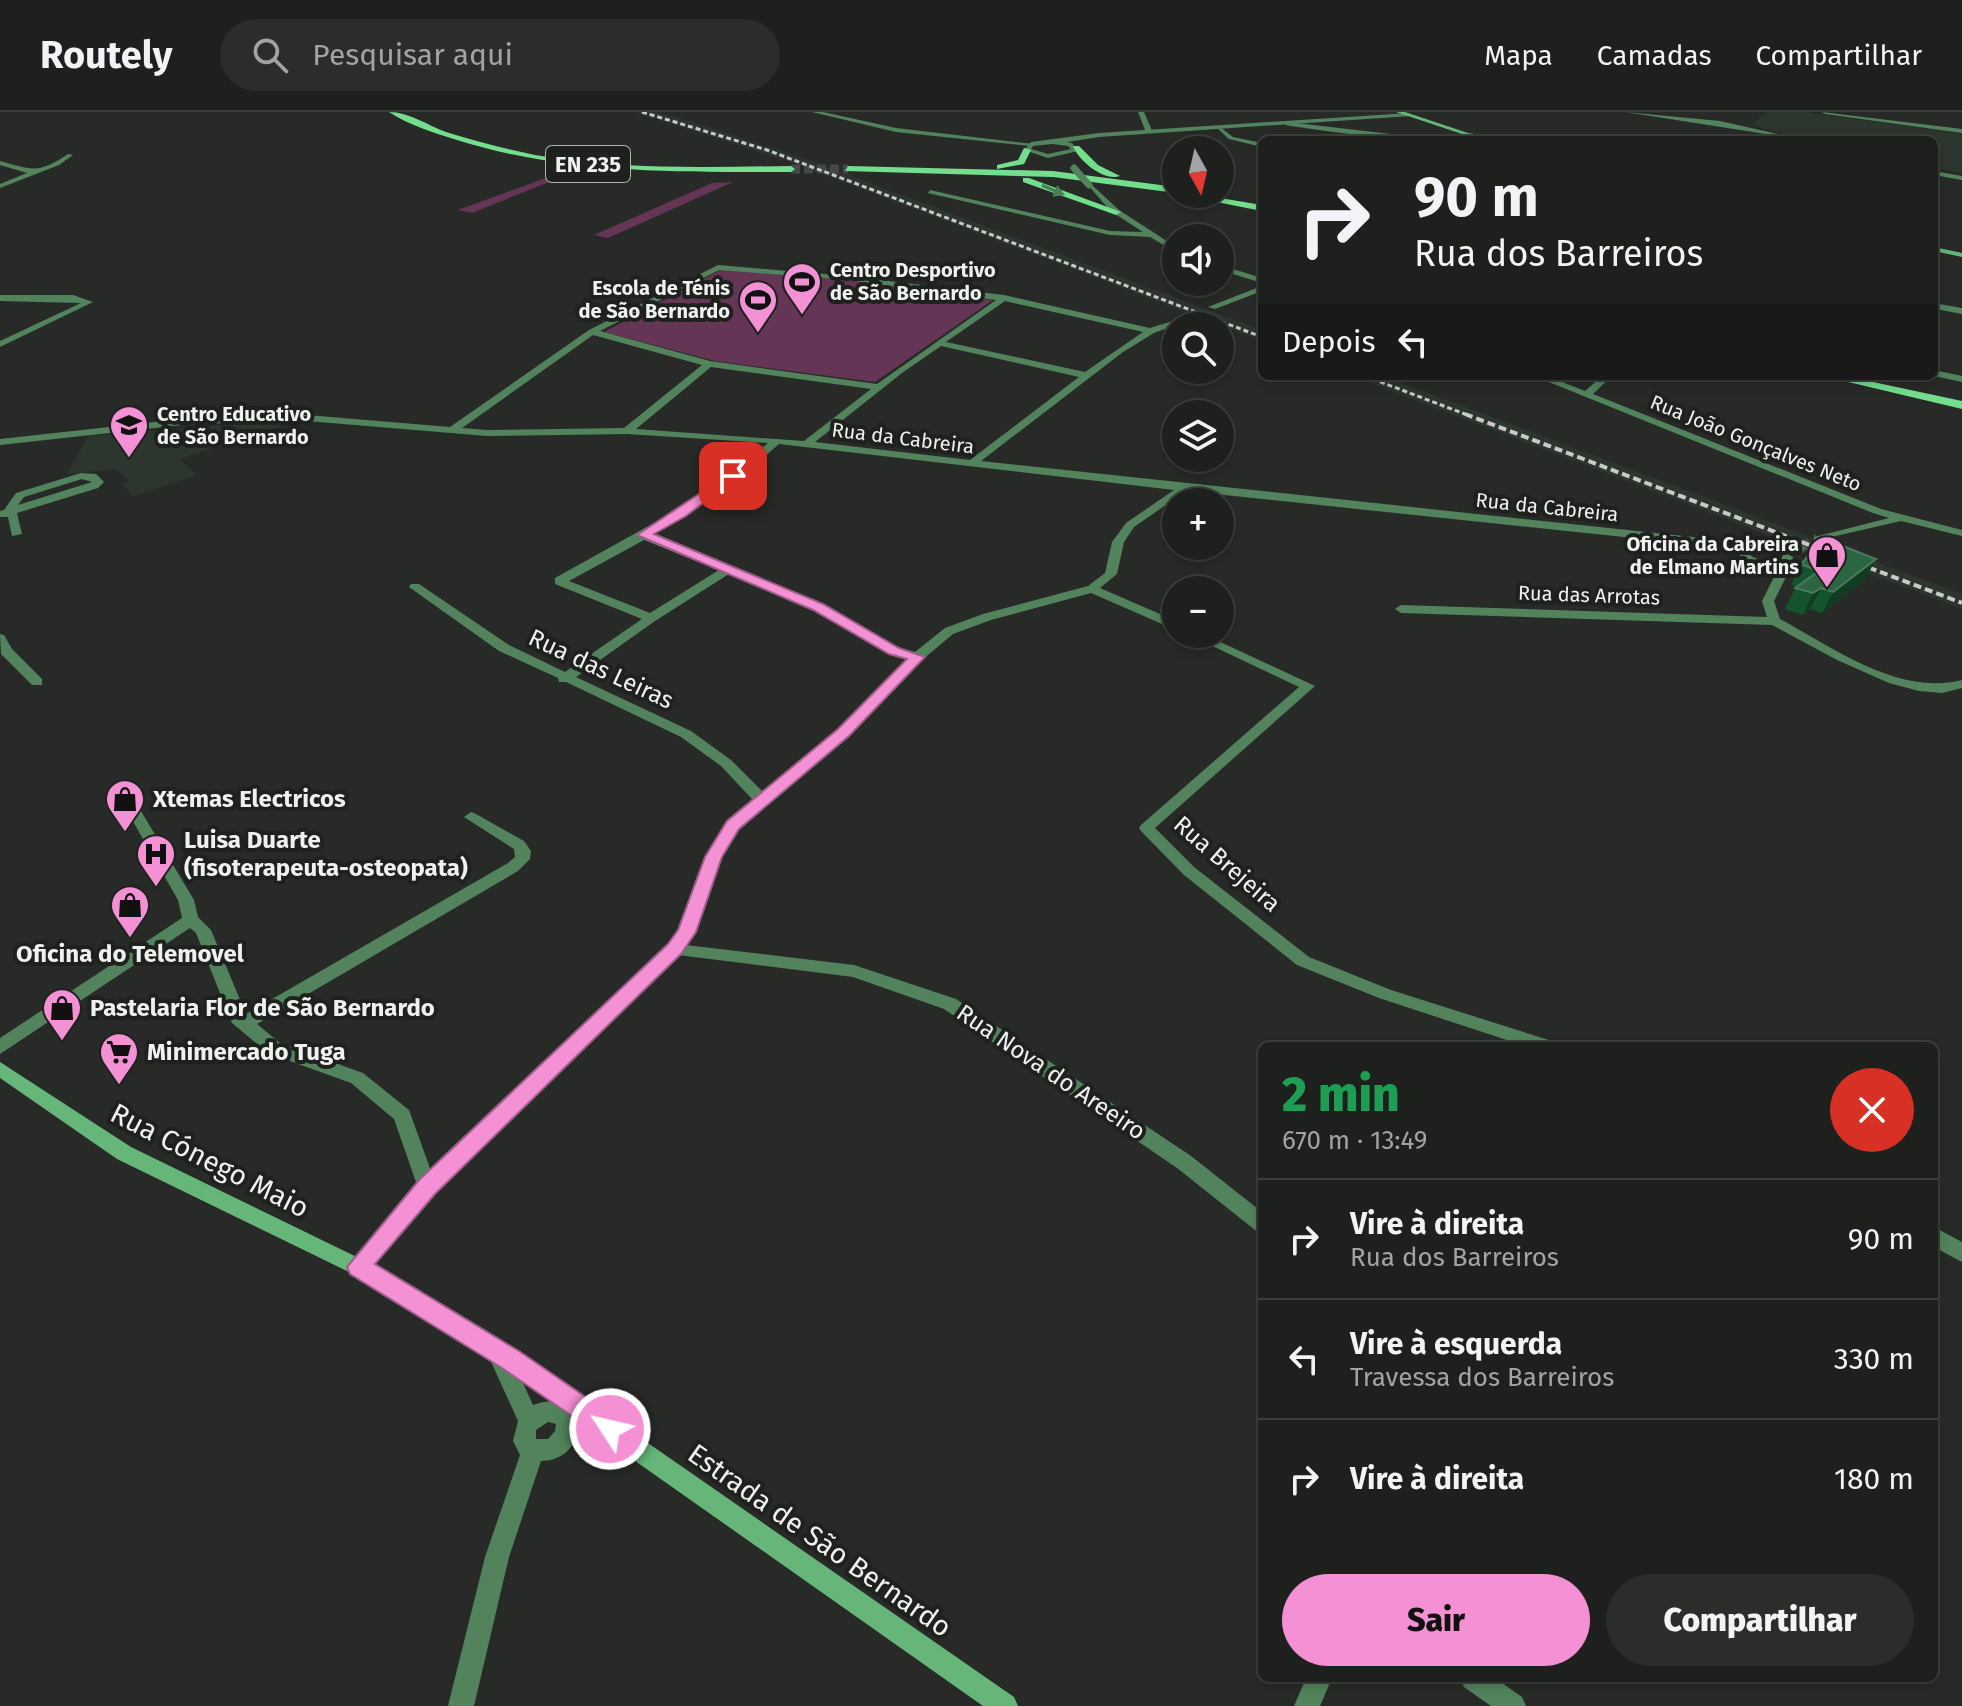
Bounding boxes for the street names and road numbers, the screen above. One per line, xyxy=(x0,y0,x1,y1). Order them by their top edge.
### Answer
road number: EN 235 xyxy=(546,146,630,182)
street label: Rua João Gonçalves Neto xyxy=(1647,390,1865,497)
street label: Rua da Cabreira xyxy=(830,417,976,459)
street label: Rua da Cabreira xyxy=(1474,488,1620,526)
street label: Rua das Arrotas xyxy=(1517,581,1661,609)
street label: Rua das Leiras xyxy=(524,623,678,715)
street label: Rua Brejeira xyxy=(1168,810,1286,918)
street label: Rua Nova do Areeiro xyxy=(951,998,1151,1146)
street label: Rua Cónego Maio xyxy=(105,1096,314,1225)
street label: Estrada de São Bernardo xyxy=(682,1437,958,1644)

